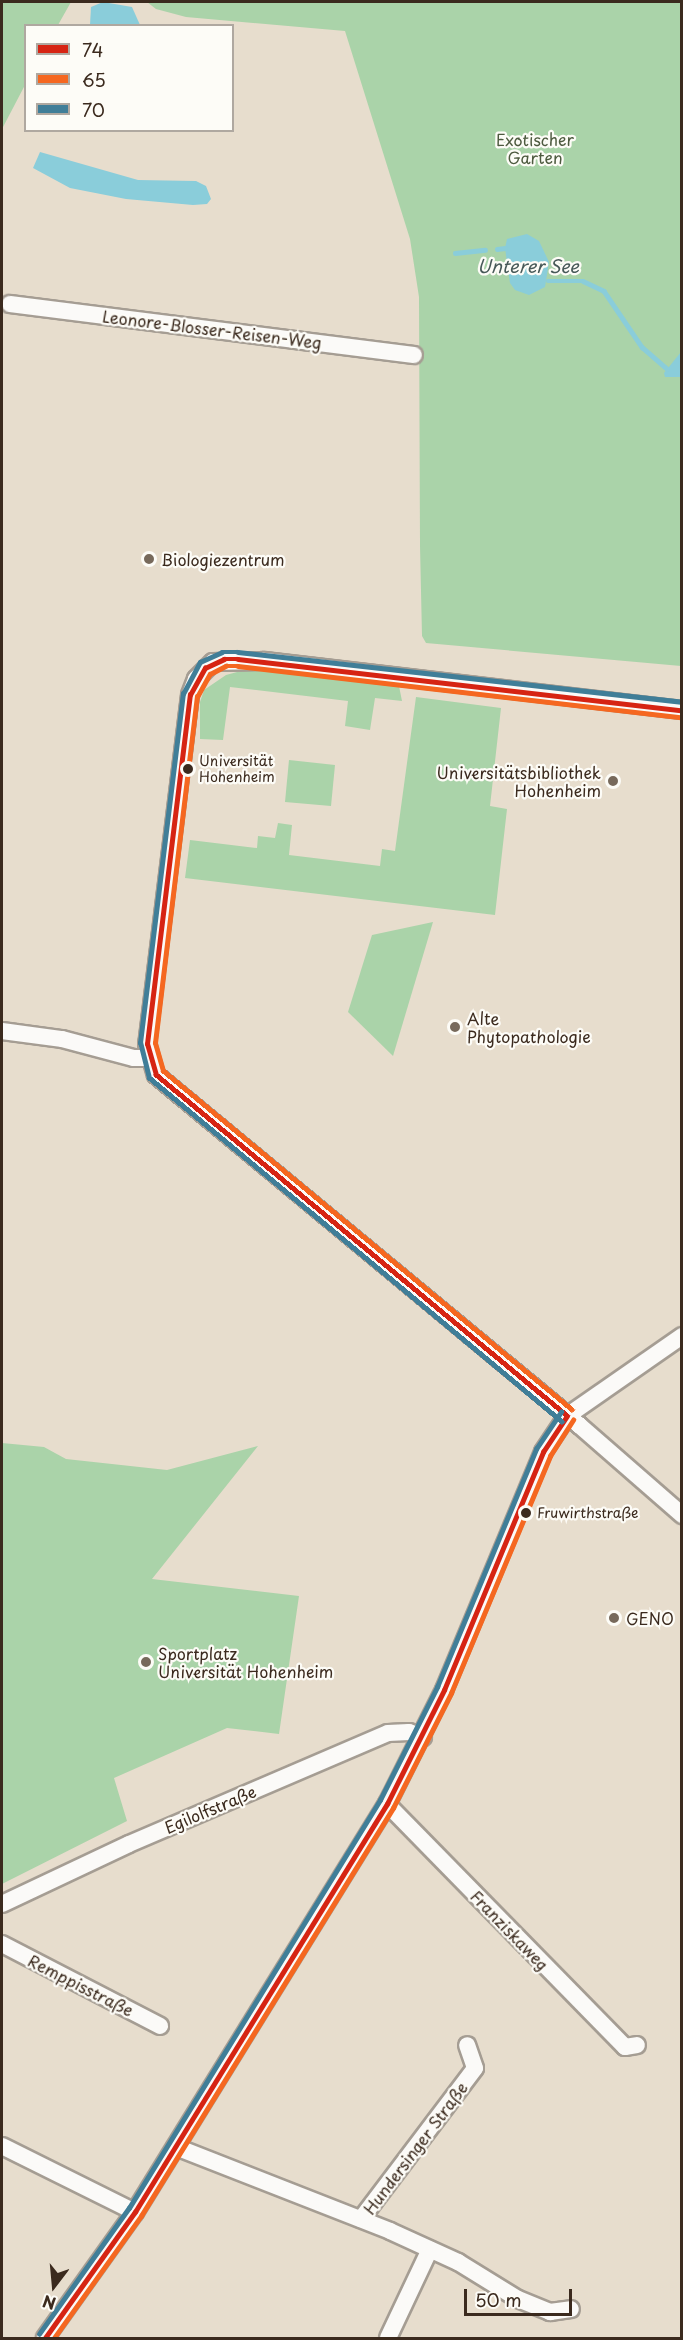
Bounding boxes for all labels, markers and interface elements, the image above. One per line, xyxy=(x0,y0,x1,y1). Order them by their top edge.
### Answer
legend xyxy=(24,24,234,132)
text: 74 xyxy=(82,36,103,63)
text: 65 xyxy=(82,66,106,93)
text: 70 xyxy=(82,96,105,123)
park label: Exotischer Garten xyxy=(496,129,574,167)
water label: Unterer See xyxy=(476,255,580,277)
street label: Leonore-Blosser-Reisen-Weg xyxy=(101,306,323,352)
place label: Biologiezentrum xyxy=(161,549,285,569)
marker: Biologiezentrum xyxy=(142,552,156,566)
place label: Universität Hohenheim xyxy=(199,753,275,786)
place label: Universitätsbibliothek Hohenheim xyxy=(436,762,601,800)
marker: Universität Hohenheim xyxy=(182,763,194,775)
marker: Universitätsbibliothek Hohenheim xyxy=(606,774,620,788)
place label: Alte Phytopathologie xyxy=(467,1008,591,1046)
marker: Alte Phytopathologie xyxy=(448,1020,462,1034)
place label: Fruwirthstraße xyxy=(537,1505,638,1521)
marker: Fruwirthstraße xyxy=(520,1507,532,1519)
place label: GENO xyxy=(626,1608,674,1628)
marker: GENO xyxy=(607,1611,621,1625)
place label: Sportplatz Universität Hohenheim xyxy=(158,1643,335,1681)
marker: Sportplatz Universität Hohenheim xyxy=(139,1655,153,1669)
street label: Egilolfstraße xyxy=(161,1781,259,1837)
street label: Franziskaweg xyxy=(467,1886,553,1974)
street label: Remppisstraße xyxy=(25,1950,137,2020)
street label: Hundersinger Straße xyxy=(359,2078,471,2218)
north arrow xyxy=(24,2256,84,2316)
scale bar xyxy=(467,2277,575,2315)
text: 50 m xyxy=(475,2286,522,2313)
text: N xyxy=(40,2290,58,2317)

